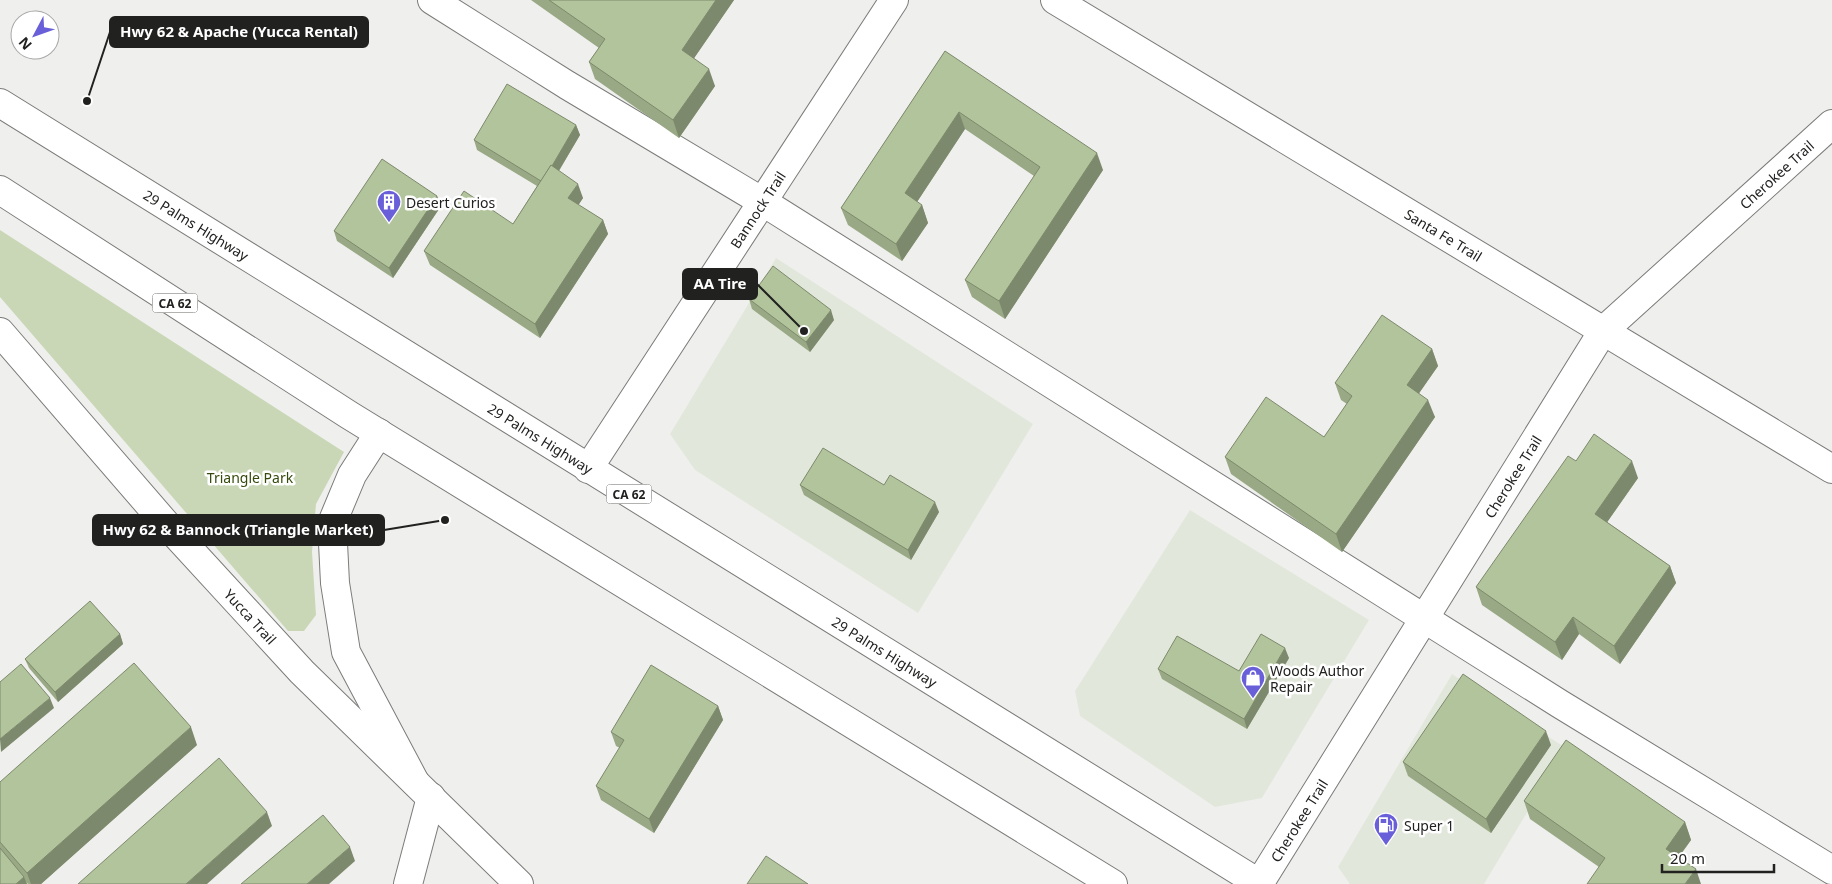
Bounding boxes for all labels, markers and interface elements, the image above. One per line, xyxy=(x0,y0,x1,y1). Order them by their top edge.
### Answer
north arrow xyxy=(10,10,60,60)
callout: Hwy 62 & Apache (Yucca Rental) xyxy=(110,17,368,47)
text: Hwy 62 & Apache (Yucca Rental) xyxy=(120,21,358,41)
text: N xyxy=(14,33,36,54)
street label: Cherokee Trail xyxy=(1735,136,1818,213)
street label: Bannock Trail xyxy=(725,167,789,252)
street label: 29 Palms Highway xyxy=(140,185,253,265)
building icon: Desert Curios xyxy=(376,189,402,223)
place label: Desert Curios xyxy=(406,193,496,212)
street label: Santa Fe Trail xyxy=(1401,204,1486,265)
callout: AA Tire xyxy=(683,269,757,299)
text: AA Tire xyxy=(693,273,747,293)
road number: CA 62 xyxy=(152,294,198,312)
street label: 29 Palms Highway xyxy=(484,398,597,478)
street label: Cherokee Trail xyxy=(1480,431,1545,521)
park label: Triangle Park xyxy=(207,468,294,487)
road number: CA 62 xyxy=(606,484,652,504)
callout: Hwy 62 & Bannock (Triangle Market) xyxy=(93,515,384,545)
text: Hwy 62 & Bannock (Triangle Market) xyxy=(102,519,374,539)
street label: Yucca Trail xyxy=(220,584,281,648)
street label: 29 Palms Highway xyxy=(829,612,942,692)
place label: Woods Author Repair xyxy=(1270,661,1364,696)
shop icon: Woods Author Repair xyxy=(1240,665,1266,699)
street label: Cherokee Trail xyxy=(1266,775,1332,865)
fuel station icon: Super 1 xyxy=(1373,812,1399,846)
place label: Super 1 xyxy=(1404,816,1454,835)
scale bar xyxy=(1662,842,1774,874)
text: 20 m xyxy=(1670,848,1705,868)

